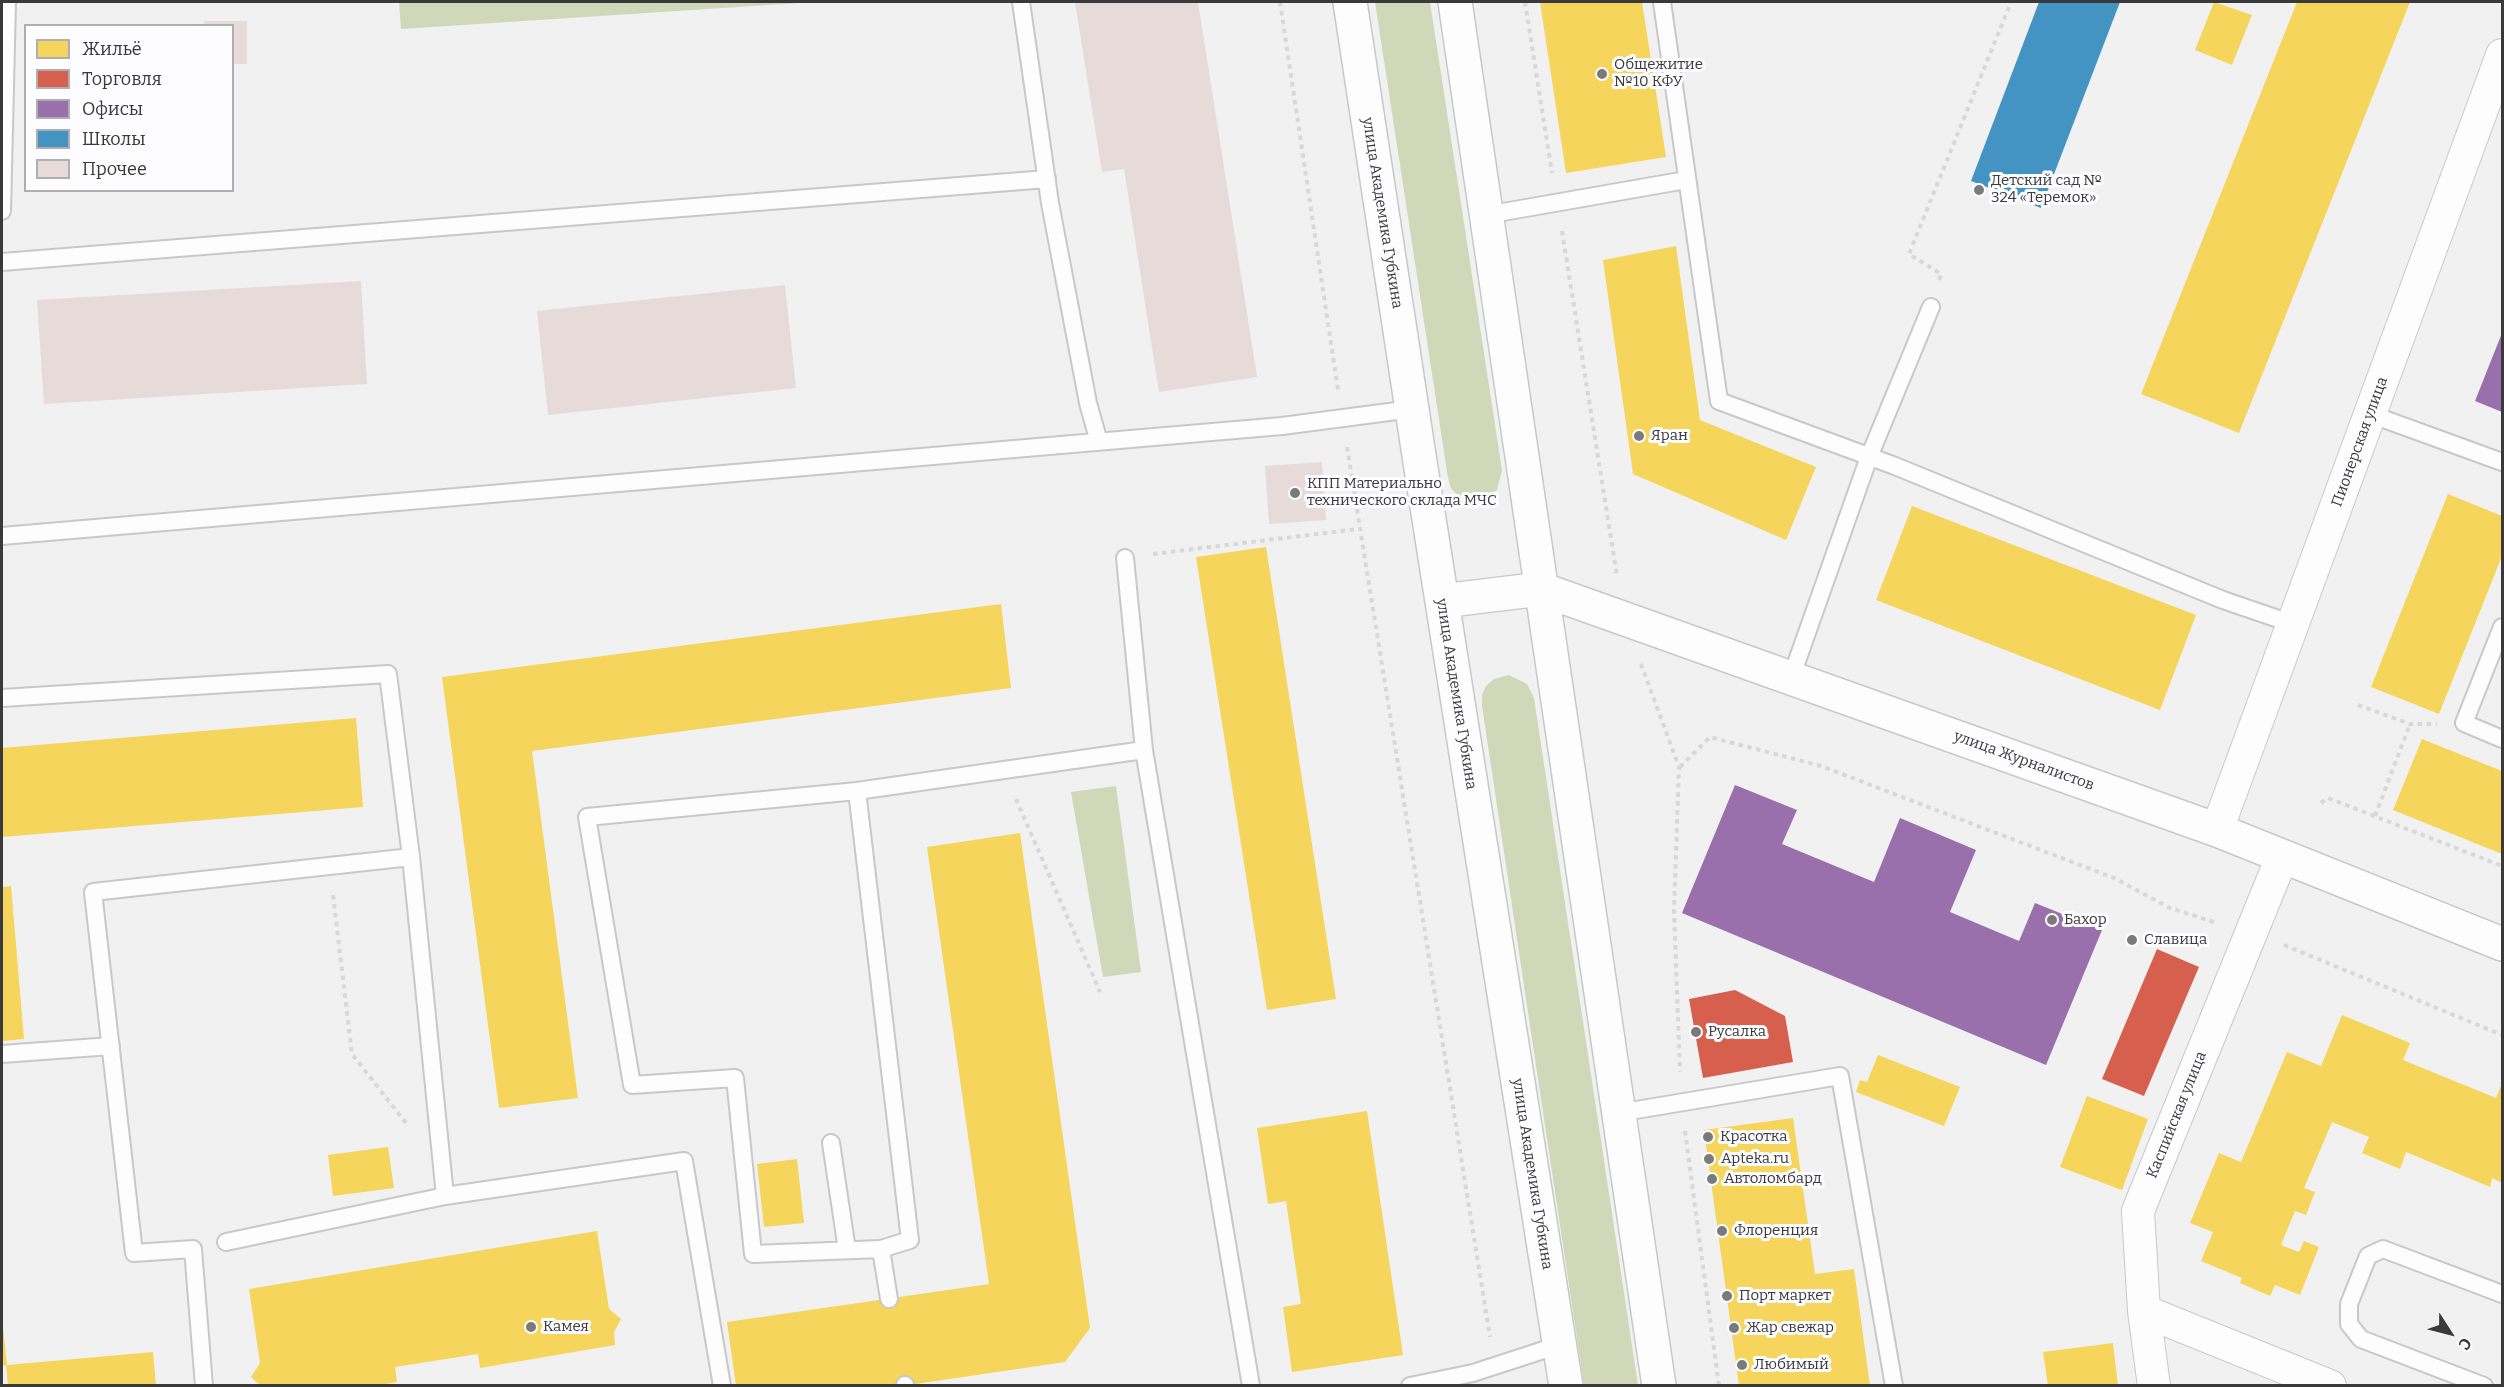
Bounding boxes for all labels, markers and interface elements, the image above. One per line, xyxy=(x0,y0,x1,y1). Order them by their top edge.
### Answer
legend xyxy=(24,24,234,192)
text: Жильё xyxy=(82,38,142,60)
place label: Общежитие №10 КФУ xyxy=(1614,56,1703,91)
marker: Общежитие №10 КФУ xyxy=(1595,67,1609,81)
text: Торговля xyxy=(82,68,162,90)
text: Офисы xyxy=(82,98,143,120)
street label: улица Академика Губкина xyxy=(1358,116,1406,310)
text: Школы xyxy=(82,128,146,150)
text: Прочее xyxy=(82,158,147,180)
place label: Детский сад № 324 «Теремок» xyxy=(1991,172,2102,207)
marker: Детский сад № 324 «Теремок» xyxy=(1972,183,1986,197)
street label: Пионерская улица xyxy=(2328,375,2392,509)
place label: Яран xyxy=(1651,427,1688,445)
marker: Яран xyxy=(1632,429,1646,443)
place label: КПП Материально технического склада МЧС xyxy=(1307,475,1497,510)
marker: КПП Материально технического склада МЧС xyxy=(1288,486,1302,500)
street label: улица Академика Губкина xyxy=(1432,597,1480,791)
street label: улица Журналистов xyxy=(1951,727,2097,795)
place label: Бахор xyxy=(2064,911,2107,929)
marker: Бахор xyxy=(2045,913,2059,927)
place label: Славица xyxy=(2144,931,2207,949)
marker: Славица xyxy=(2125,933,2139,947)
place label: Русалка xyxy=(1708,1023,1766,1041)
marker: Русалка xyxy=(1689,1025,1703,1039)
street label: Каспийская улица xyxy=(2143,1049,2211,1181)
street label: улица Академика Губкина xyxy=(1508,1077,1556,1271)
place label: Красотка xyxy=(1720,1128,1787,1146)
marker: Красотка xyxy=(1701,1130,1715,1144)
place label: Apteka.ru xyxy=(1721,1150,1789,1168)
marker: Apteka.ru xyxy=(1702,1152,1716,1166)
place label: Автоломбард xyxy=(1724,1170,1822,1188)
marker: Автоломбард xyxy=(1705,1172,1719,1186)
place label: Флоренция xyxy=(1734,1222,1818,1240)
marker: Флоренция xyxy=(1715,1224,1729,1238)
place label: Порт маркет xyxy=(1739,1287,1831,1305)
marker: Порт маркет xyxy=(1720,1289,1734,1303)
north arrow xyxy=(2420,1303,2480,1363)
place label: Камея xyxy=(543,1318,589,1336)
place label: Жар свежар xyxy=(1746,1319,1834,1337)
marker: Камея xyxy=(524,1320,538,1334)
marker: Жар свежар xyxy=(1727,1321,1741,1335)
text: С xyxy=(2454,1334,2476,1354)
place label: Любимый xyxy=(1754,1356,1829,1374)
marker: Любимый xyxy=(1735,1358,1749,1372)

